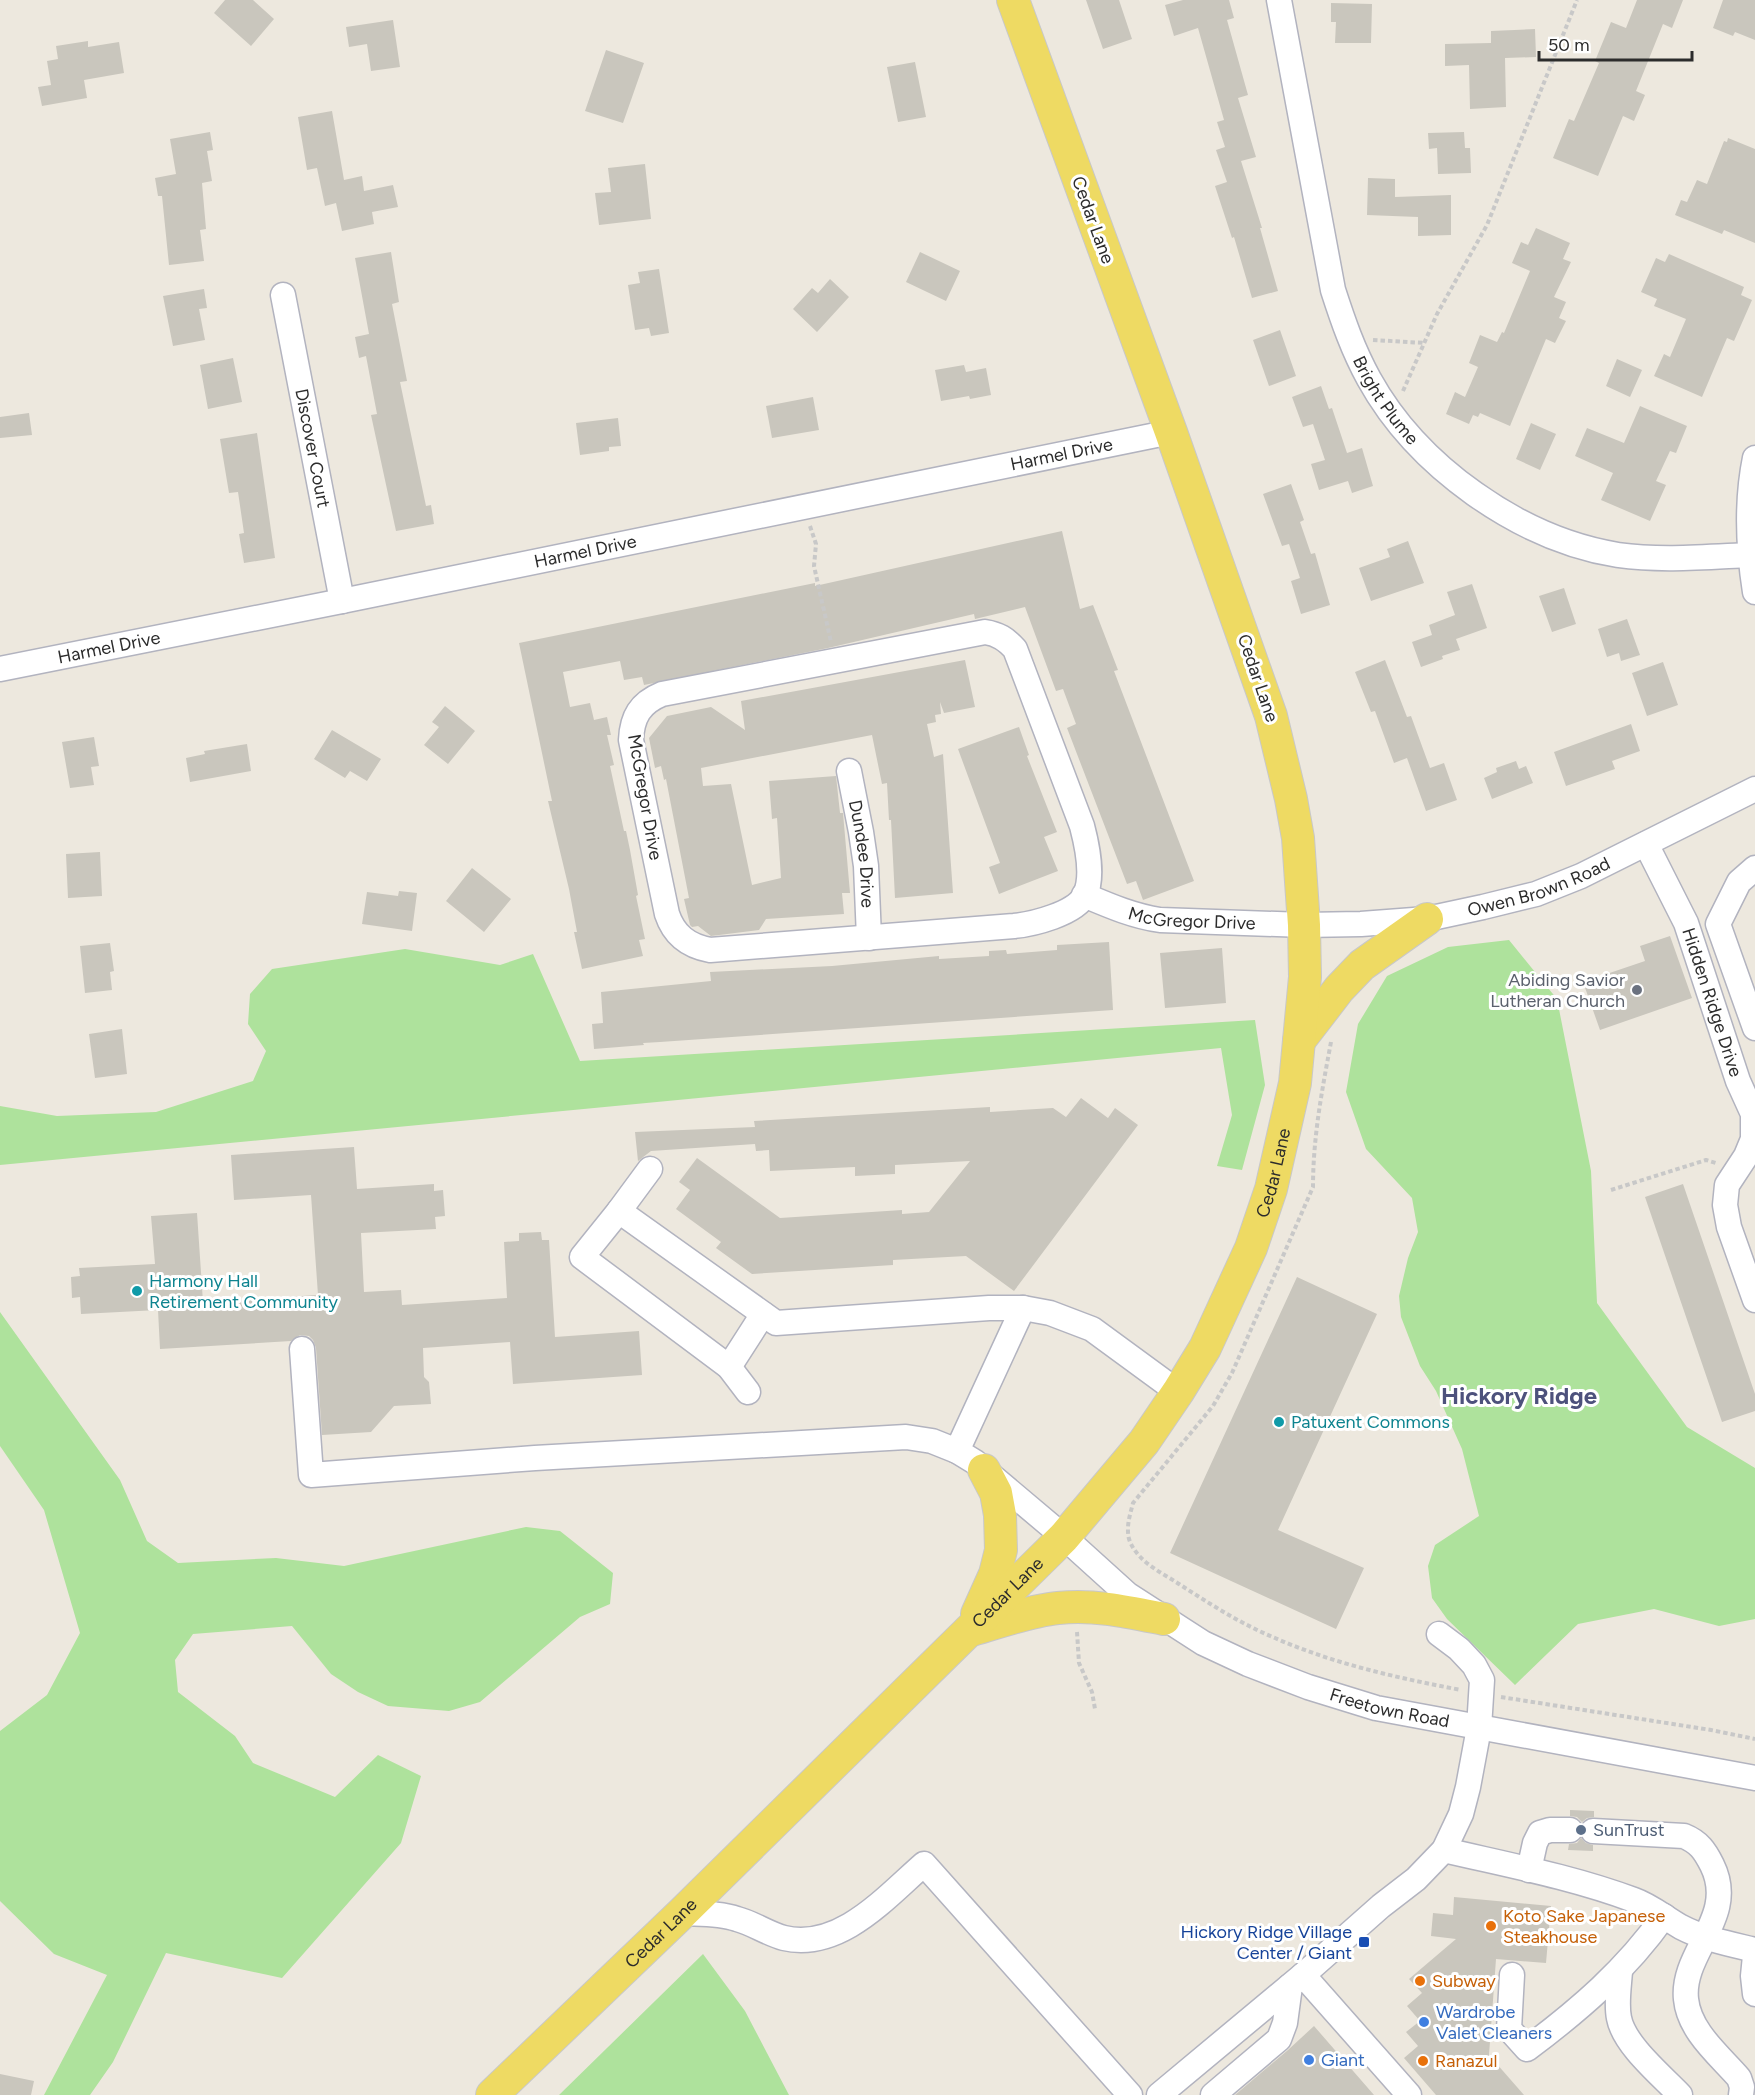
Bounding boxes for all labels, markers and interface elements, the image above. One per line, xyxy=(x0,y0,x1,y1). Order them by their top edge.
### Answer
scale bar xyxy=(1539,24,1692,62)
text: 50 m xyxy=(1548,34,1590,56)
street label: Cedar Lane xyxy=(1067,173,1119,267)
street label: Bright Plume xyxy=(1348,352,1423,449)
street label: Discover Court xyxy=(290,387,335,510)
street label: Harmel Drive xyxy=(1008,433,1115,475)
street label: Harmel Drive xyxy=(532,530,639,573)
street label: Harmel Drive xyxy=(56,626,162,668)
street label: Cedar Lane xyxy=(1233,631,1283,725)
street label: McGregor Drive xyxy=(623,732,667,862)
street label: Dundee Drive xyxy=(844,798,879,908)
street label: Owen Brown Road xyxy=(1465,852,1614,921)
street label: McGregor Drive xyxy=(1126,902,1256,934)
street label: Hidden Ridge Drive xyxy=(1677,925,1747,1080)
place label: Abiding Savior Lutheran Church xyxy=(1490,969,1625,1012)
marker: Abiding Savior Lutheran Church xyxy=(1630,983,1644,997)
street label: Cedar Lane xyxy=(1251,1126,1295,1221)
place label: Harmony Hall Retirement Community xyxy=(149,1270,339,1313)
marker: Harmony Hall Retirement Community xyxy=(130,1284,144,1298)
district label: Hickory Ridge xyxy=(1441,1381,1597,1410)
place label: Patuxent Commons xyxy=(1291,1411,1450,1433)
marker: Patuxent Commons xyxy=(1272,1415,1286,1429)
street label: Cedar Lane xyxy=(967,1552,1048,1632)
street label: Freetown Road xyxy=(1327,1683,1451,1732)
place label: SunTrust xyxy=(1593,1819,1665,1841)
marker: SunTrust xyxy=(1574,1823,1588,1837)
street label: Cedar Lane xyxy=(620,1893,702,1973)
place label: Koto Sake Japanese Steakhouse xyxy=(1503,1905,1665,1948)
marker: Koto Sake Japanese Steakhouse xyxy=(1484,1919,1498,1933)
place label: Hickory Ridge Village Center / Giant xyxy=(1181,1921,1352,1964)
marker: Hickory Ridge Village Center / Giant xyxy=(1357,1935,1371,1949)
place label: Subway xyxy=(1432,1970,1496,1992)
marker: Subway xyxy=(1413,1974,1427,1988)
place label: Wardrobe Valet Cleaners xyxy=(1436,2001,1552,2044)
marker: Wardrobe Valet Cleaners xyxy=(1417,2015,1431,2029)
place label: Giant xyxy=(1321,2049,1365,2071)
place label: Ranazul xyxy=(1435,2050,1498,2072)
marker: Giant xyxy=(1302,2053,1316,2067)
marker: Ranazul xyxy=(1416,2054,1430,2068)

